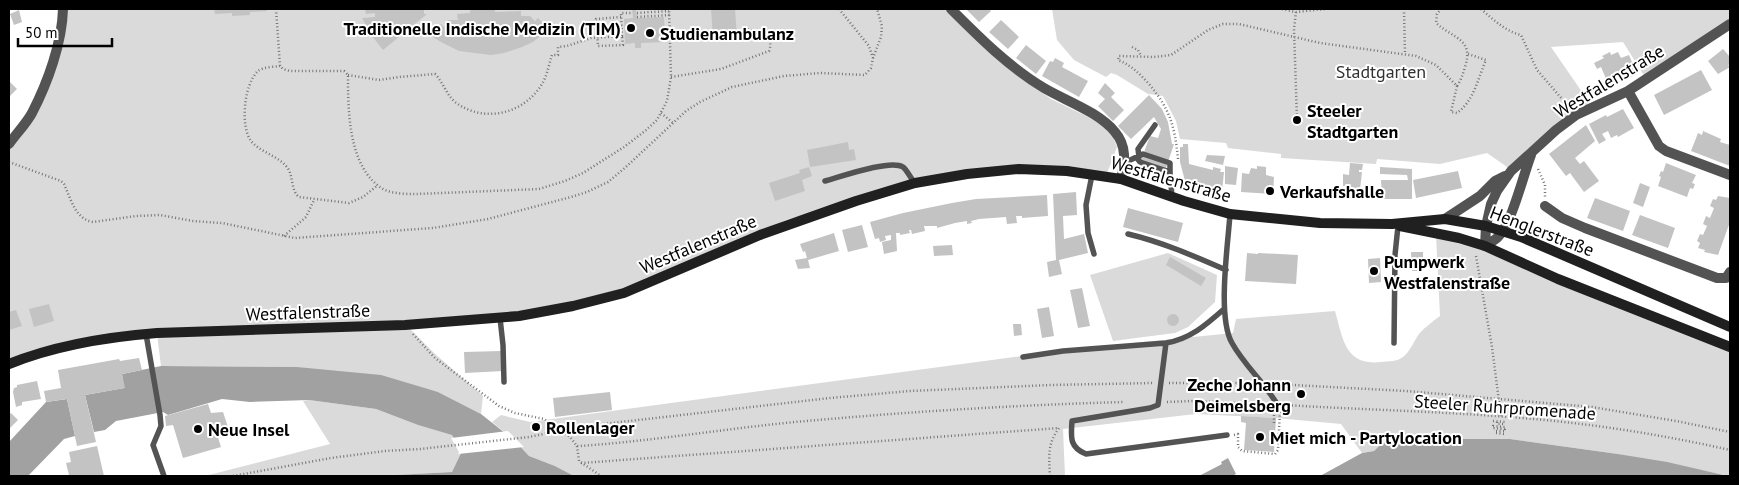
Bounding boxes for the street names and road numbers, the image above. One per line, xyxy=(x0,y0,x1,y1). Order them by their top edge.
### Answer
street label: Westfalenstraße xyxy=(1550,39,1668,123)
street label: Westfalenstraße xyxy=(1108,151,1234,207)
street label: Henglerstraße xyxy=(1487,201,1597,261)
street label: Westfalenstraße xyxy=(636,209,760,279)
street label: Westfalenstraße xyxy=(245,298,371,326)
street label: Steeler Ruhrpromenade xyxy=(1413,389,1597,425)

